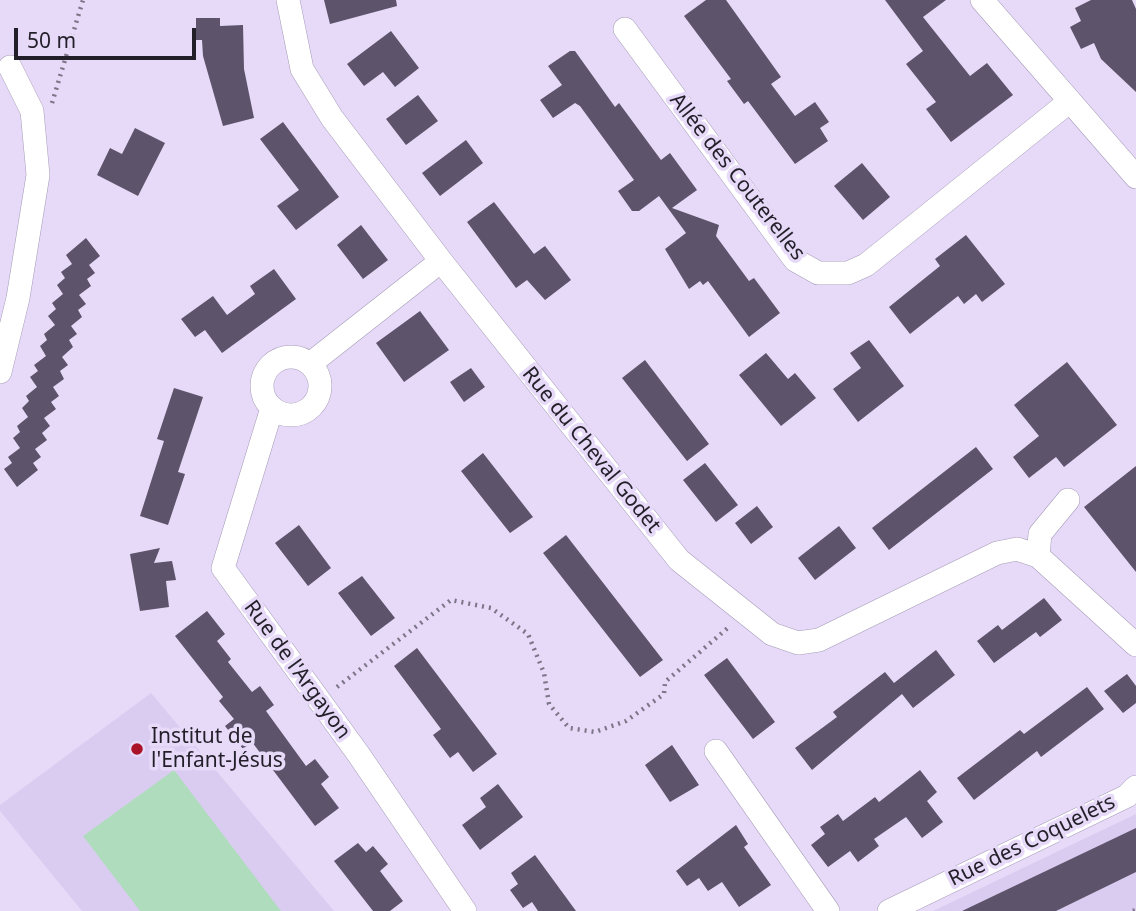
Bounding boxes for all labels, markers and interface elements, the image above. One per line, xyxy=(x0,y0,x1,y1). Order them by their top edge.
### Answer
scale bar xyxy=(18,14,200,58)
text: 50 m xyxy=(27,26,76,54)
street label: Allée des Couterelles xyxy=(664,89,810,265)
street label: Rue du Cheval Godet xyxy=(516,362,666,538)
street label: Rue de l'Argayon xyxy=(238,596,356,744)
place label: Institut de l'Enfant-Jésus xyxy=(151,724,283,774)
marker: Institut de l'Enfant-Jésus xyxy=(129,741,145,757)
street label: Rue des Coquelets xyxy=(945,790,1119,892)

